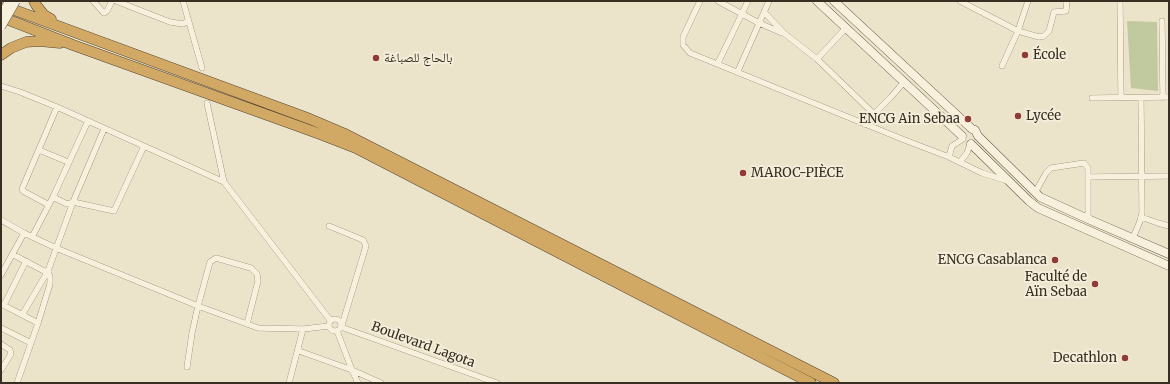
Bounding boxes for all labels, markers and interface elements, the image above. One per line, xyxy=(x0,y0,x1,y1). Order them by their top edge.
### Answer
place label: École xyxy=(1033,47,1066,63)
place label: بالحاج للصباغة xyxy=(384,50,452,66)
marker: École xyxy=(1020,50,1030,60)
marker: بالحاج للصباغة xyxy=(371,53,381,63)
place label: Lycée xyxy=(1026,108,1061,124)
place label: ENCG Ain Sebaa xyxy=(859,111,960,127)
marker: Lycée xyxy=(1013,111,1023,121)
marker: ENCG Ain Sebaa xyxy=(963,114,973,124)
place label: MAROC-PIÈCE xyxy=(751,165,844,181)
marker: MAROC-PIÈCE xyxy=(738,168,748,178)
place label: ENCG Casablanca xyxy=(938,252,1047,268)
marker: ENCG Casablanca xyxy=(1050,255,1060,265)
place label: Faculté de Aïn Sebaa xyxy=(1025,269,1087,300)
marker: Faculté de Aïn Sebaa xyxy=(1090,279,1100,289)
street label: Boulevard Lagota xyxy=(369,319,477,371)
place label: Decathlon xyxy=(1053,350,1117,366)
marker: Decathlon xyxy=(1120,353,1130,363)

